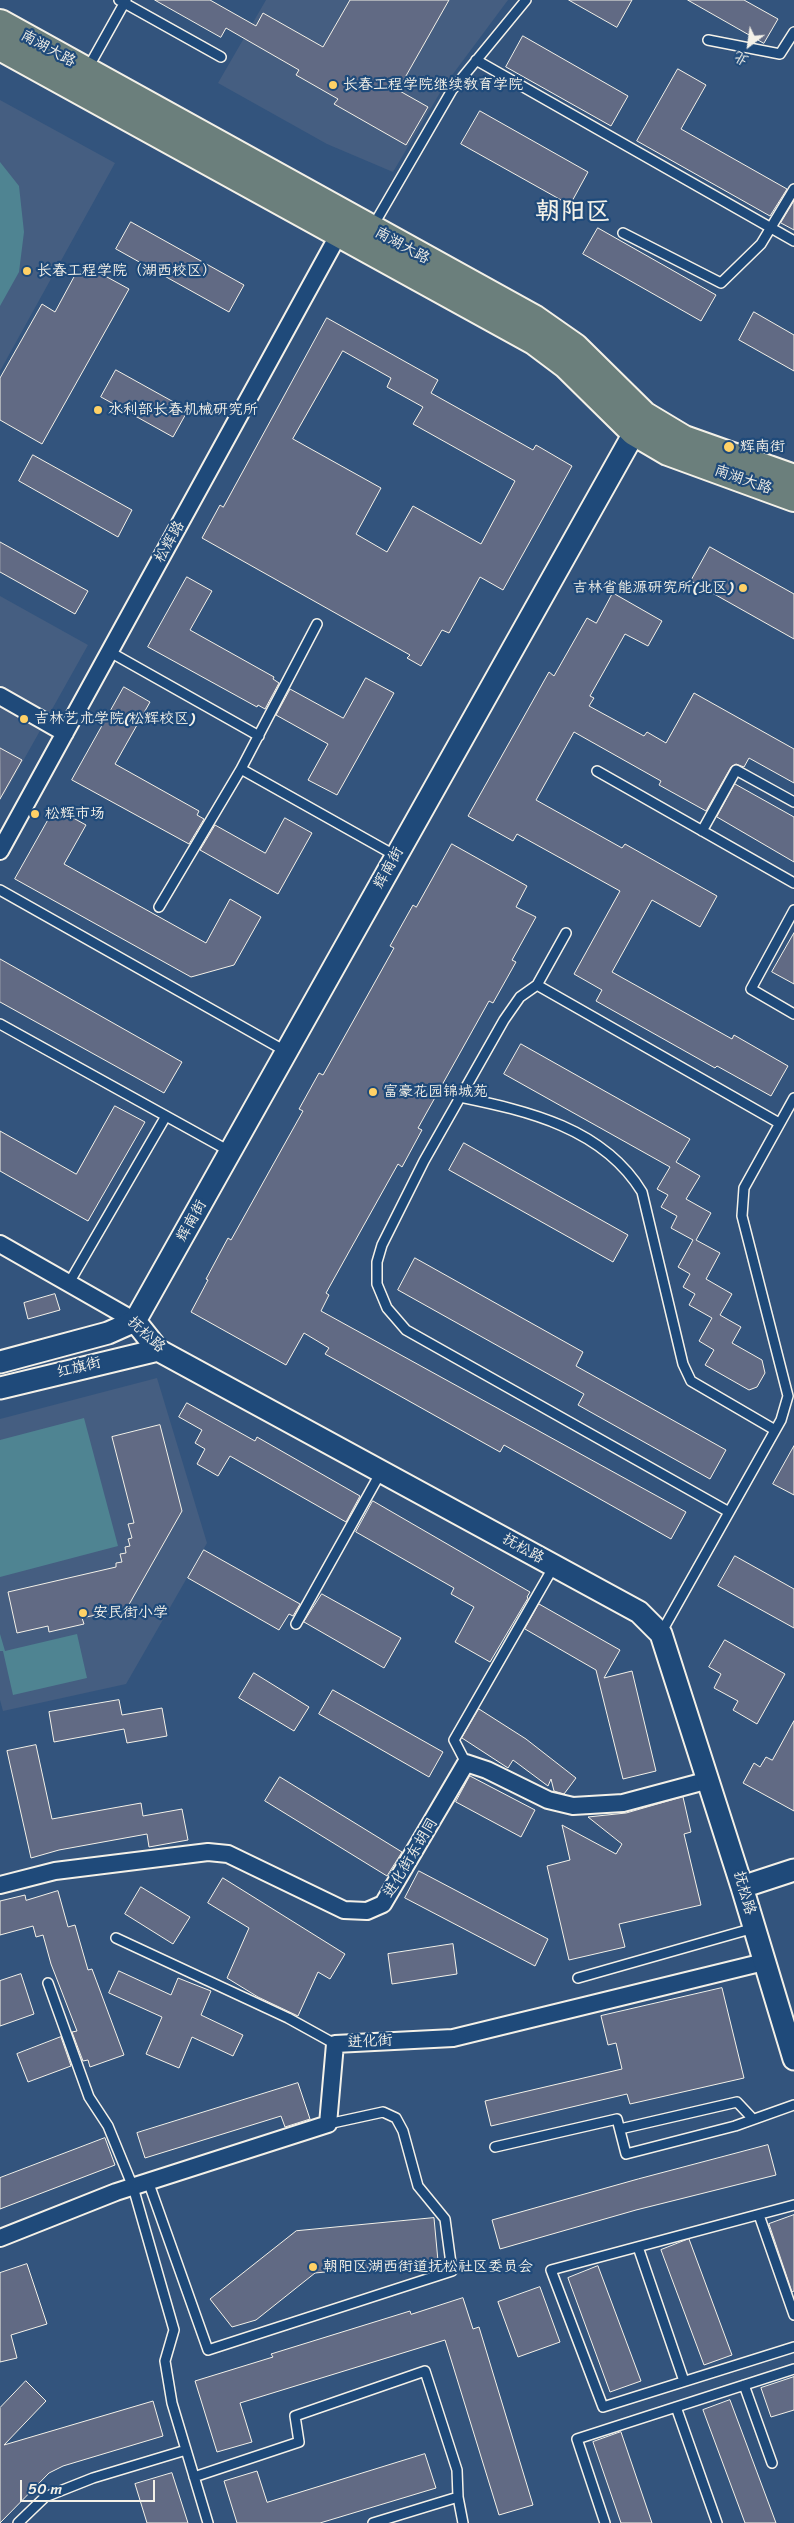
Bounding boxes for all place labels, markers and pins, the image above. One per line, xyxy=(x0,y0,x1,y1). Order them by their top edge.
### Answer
place label: 长春工程学院继续教育学院 xyxy=(343,76,523,94)
marker: 长春工程学院继续教育学院 xyxy=(327,79,339,91)
place label: 长春工程学院（湖西校区） xyxy=(37,262,217,280)
marker: 长春工程学院（湖西校区） xyxy=(21,265,33,277)
place label: 水利部长春机械研究所 xyxy=(108,401,258,419)
marker: 水利部长春机械研究所 xyxy=(92,404,104,416)
place label: 辉南街 xyxy=(740,438,785,456)
marker: 辉南街 xyxy=(722,440,736,454)
place label: 吉林省能源研究所(北区) xyxy=(572,579,733,597)
marker: 吉林省能源研究所(北区) xyxy=(737,582,749,594)
place label: 吉林艺术学院(松辉校区) xyxy=(34,710,195,728)
marker: 吉林艺术学院(松辉校区) xyxy=(18,713,30,725)
place label: 松辉市场 xyxy=(45,805,105,823)
marker: 松辉市场 xyxy=(29,808,41,820)
place label: 富豪花园锦城苑 xyxy=(383,1083,488,1101)
marker: 富豪花园锦城苑 xyxy=(367,1086,379,1098)
place label: 安民街小学 xyxy=(93,1604,168,1622)
marker: 安民街小学 xyxy=(77,1607,89,1619)
place label: 朝阳区湖西街道抚松社区委员会 xyxy=(323,2258,533,2276)
marker: 朝阳区湖西街道抚松社区委员会 xyxy=(307,2261,319,2273)

